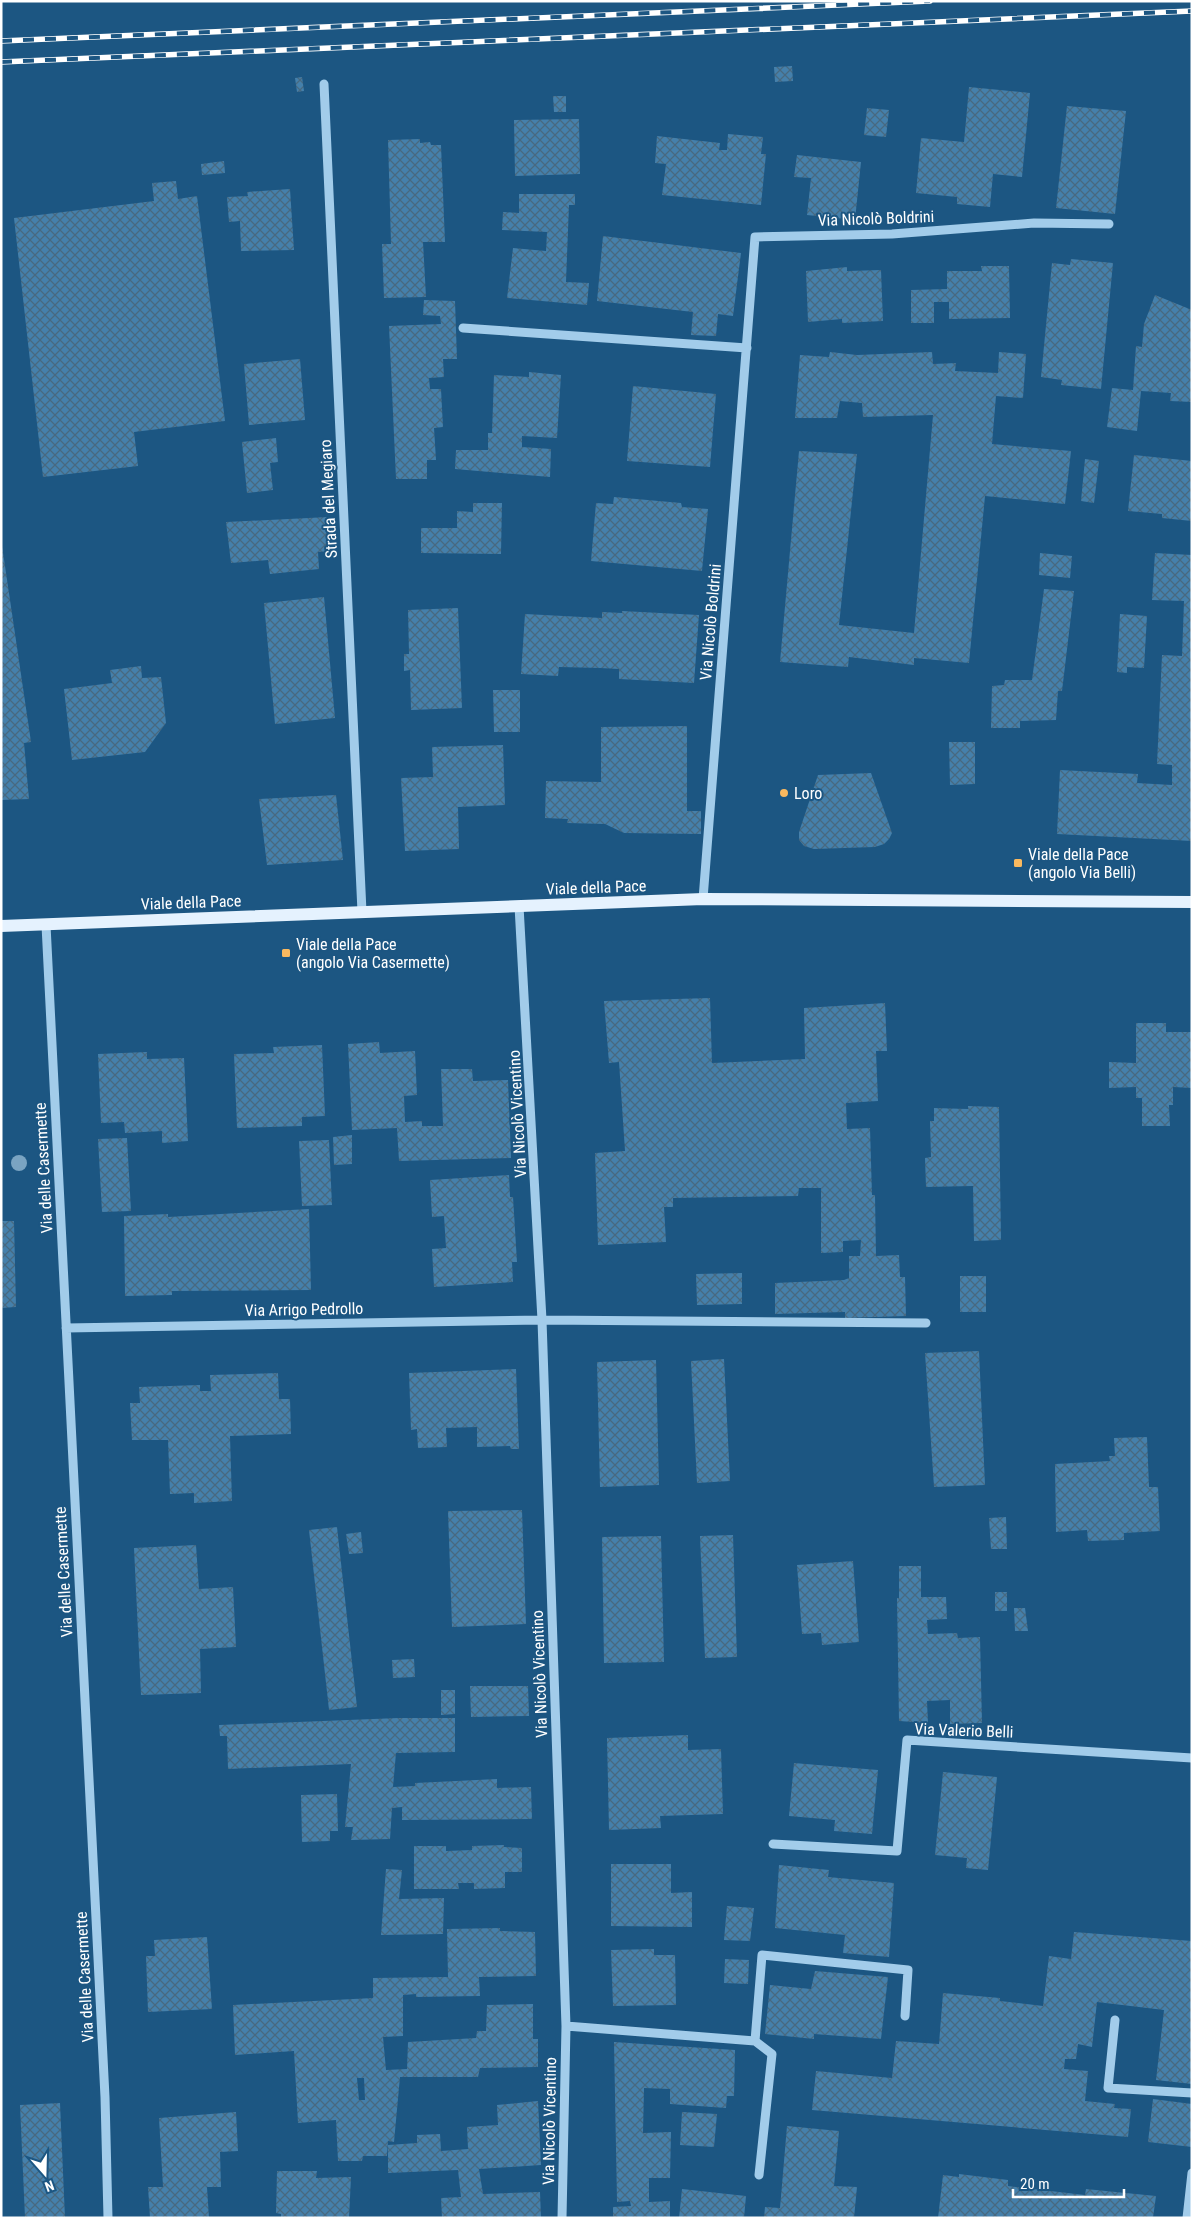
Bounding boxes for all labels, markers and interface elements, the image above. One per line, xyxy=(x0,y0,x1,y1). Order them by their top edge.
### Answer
street label: Via Nicolò Boldrini xyxy=(817,207,935,230)
street label: Strada del Megiaro xyxy=(316,439,341,559)
street label: Via Nicolò Boldrini xyxy=(696,563,725,681)
place label: Loro xyxy=(794,784,822,803)
marker: Loro xyxy=(778,787,790,799)
place label: Viale della Pace (angolo Via Belli) xyxy=(1028,845,1136,882)
marker: Viale della Pace (angolo Via Belli) xyxy=(1012,857,1024,869)
street label: Viale della Pace xyxy=(545,876,647,899)
street label: Viale della Pace xyxy=(140,891,242,914)
place label: Viale della Pace (angolo Via Casermette) xyxy=(296,935,450,972)
marker: Viale della Pace (angolo Via Casermette) xyxy=(280,947,292,959)
street label: Via Nicolò Vicentino xyxy=(505,1050,530,1178)
street label: Via delle Casermette xyxy=(31,1102,56,1234)
street label: Via Arrigo Pedrollo xyxy=(245,1299,363,1320)
street label: Via delle Casermette xyxy=(51,1506,76,1638)
street label: Via Nicolò Vicentino xyxy=(528,1610,551,1738)
street label: Via Valerio Belli xyxy=(914,1719,1014,1742)
street label: Via delle Casermette xyxy=(72,1911,97,2043)
street label: Via Nicolò Vicentino xyxy=(539,2057,560,2185)
north arrow xyxy=(20,2149,70,2199)
scale bar xyxy=(1013,2166,1124,2198)
text: 20 m xyxy=(1020,2175,1050,2193)
text: N xyxy=(43,2177,56,2195)

